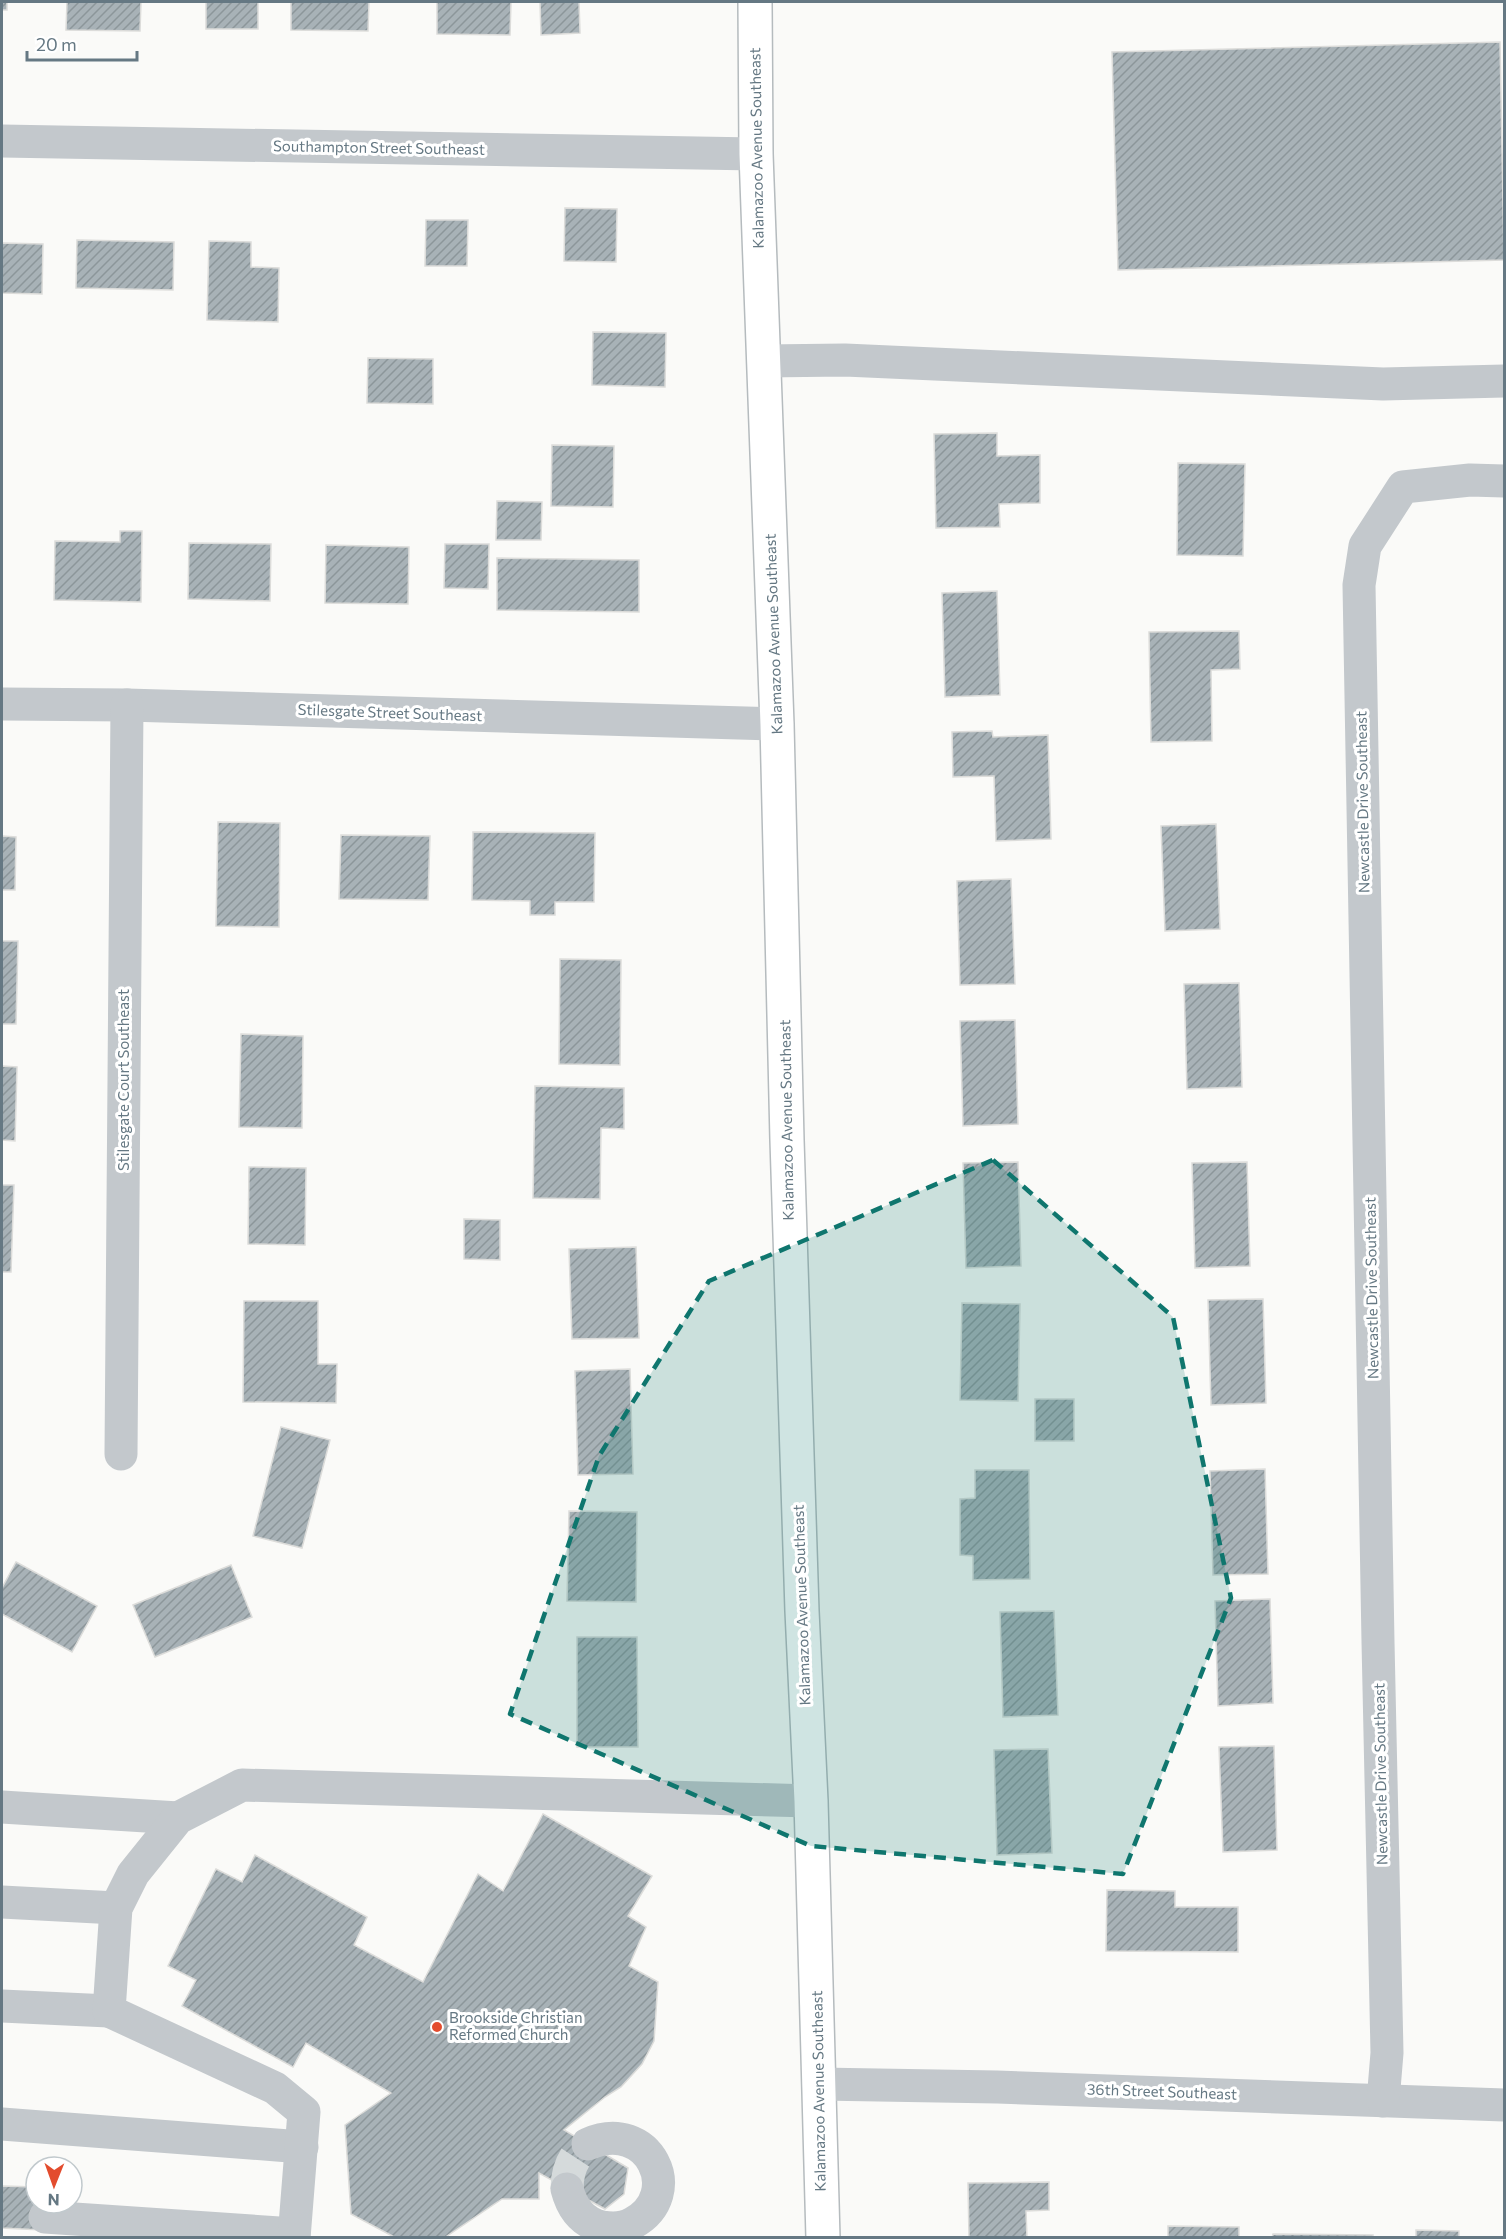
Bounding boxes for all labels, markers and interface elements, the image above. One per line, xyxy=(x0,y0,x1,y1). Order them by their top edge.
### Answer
scale bar xyxy=(27,24,136,62)
text: 20 m xyxy=(36,33,77,55)
street label: Kalamazoo Avenue Southeast xyxy=(745,47,767,249)
street label: Southampton Street Southeast xyxy=(273,136,485,158)
street label: Kalamazoo Avenue Southeast xyxy=(760,533,786,735)
street label: Stilesgate Street Southeast xyxy=(297,700,483,724)
street label: Newcastle Drive Southeast xyxy=(1351,711,1373,893)
street label: Stilesgate Court Southeast xyxy=(114,989,132,1171)
street label: Kalamazoo Avenue Southeast xyxy=(775,1019,797,1221)
street label: Newcastle Drive Southeast xyxy=(1360,1197,1382,1379)
street label: Kalamazoo Avenue Southeast xyxy=(788,1504,814,1706)
street label: Newcastle Drive Southeast xyxy=(1369,1683,1391,1865)
street label: Kalamazoo Avenue Southeast xyxy=(807,1990,829,2192)
place label: Brookside Christian Reformed Church xyxy=(449,2008,583,2043)
marker: Brookside Christian Reformed Church xyxy=(430,2020,444,2034)
street label: 36th Street Southeast xyxy=(1087,2079,1237,2103)
north arrow xyxy=(24,2155,84,2215)
text: N xyxy=(48,2191,60,2210)

